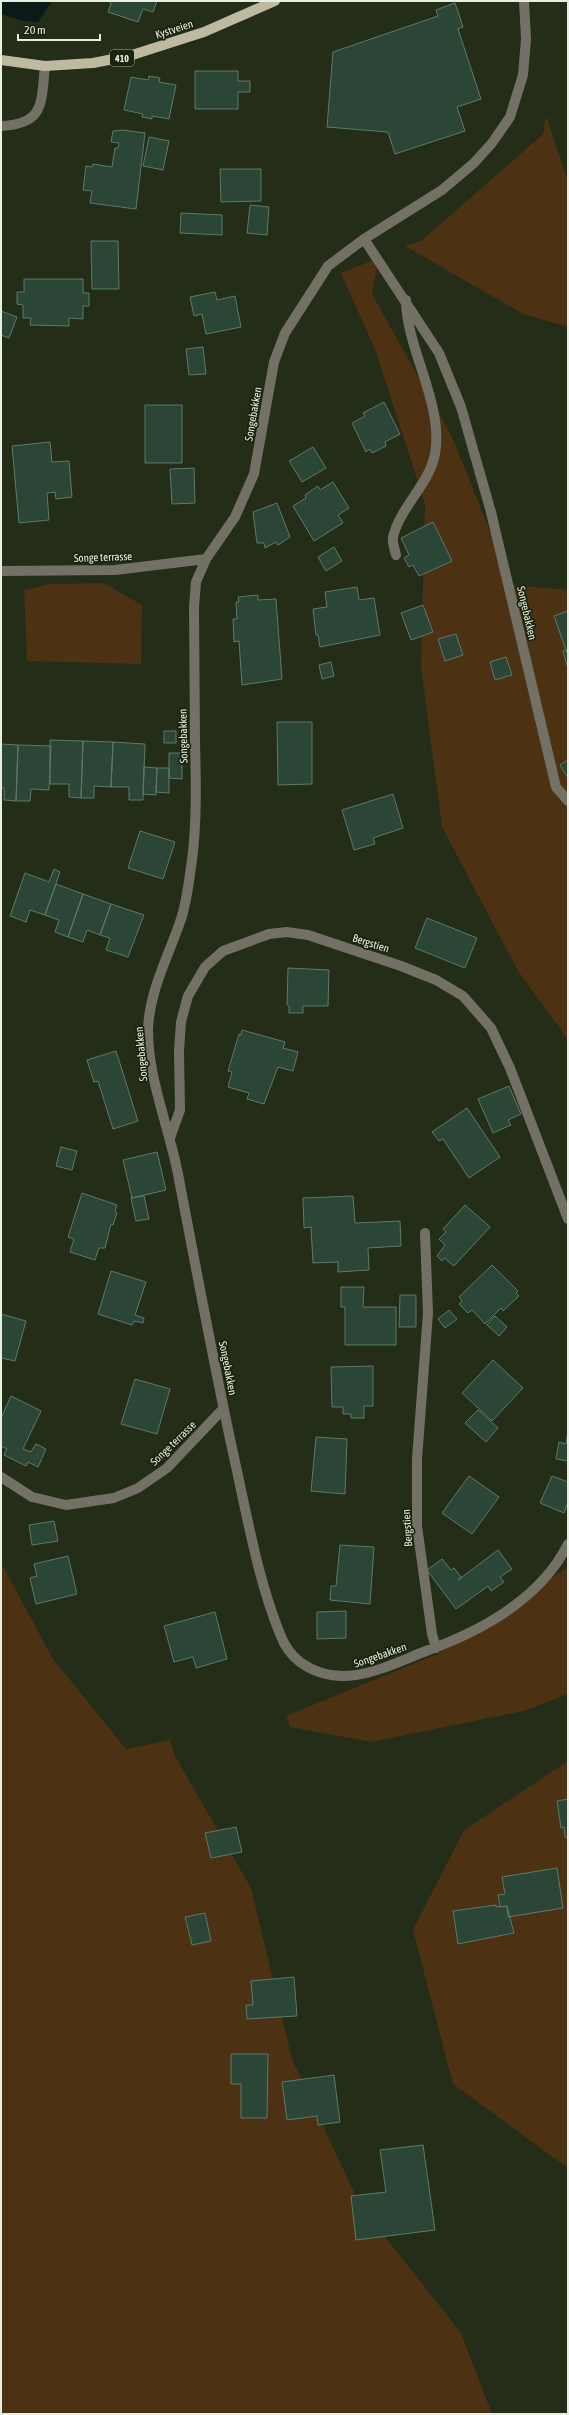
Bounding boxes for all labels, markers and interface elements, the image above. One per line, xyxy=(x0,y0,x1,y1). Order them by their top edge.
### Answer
scale bar xyxy=(18,16,100,42)
street label: Kystveien xyxy=(154,17,194,41)
text: 20 m xyxy=(24,23,46,37)
road number: 410 xyxy=(110,50,134,66)
street label: Songebakken xyxy=(242,386,264,442)
street label: Songe terrasse xyxy=(74,550,132,564)
street label: Songebakken xyxy=(515,585,539,641)
street label: Songebakken xyxy=(177,709,189,763)
street label: Bergstien xyxy=(351,931,391,955)
street label: Songebakken xyxy=(133,1026,149,1082)
street label: Songebakken xyxy=(217,1340,239,1396)
street label: Songe terrasse xyxy=(148,1418,198,1468)
street label: Bergstien xyxy=(400,1509,414,1547)
street label: Songebakken xyxy=(352,1640,408,1670)

